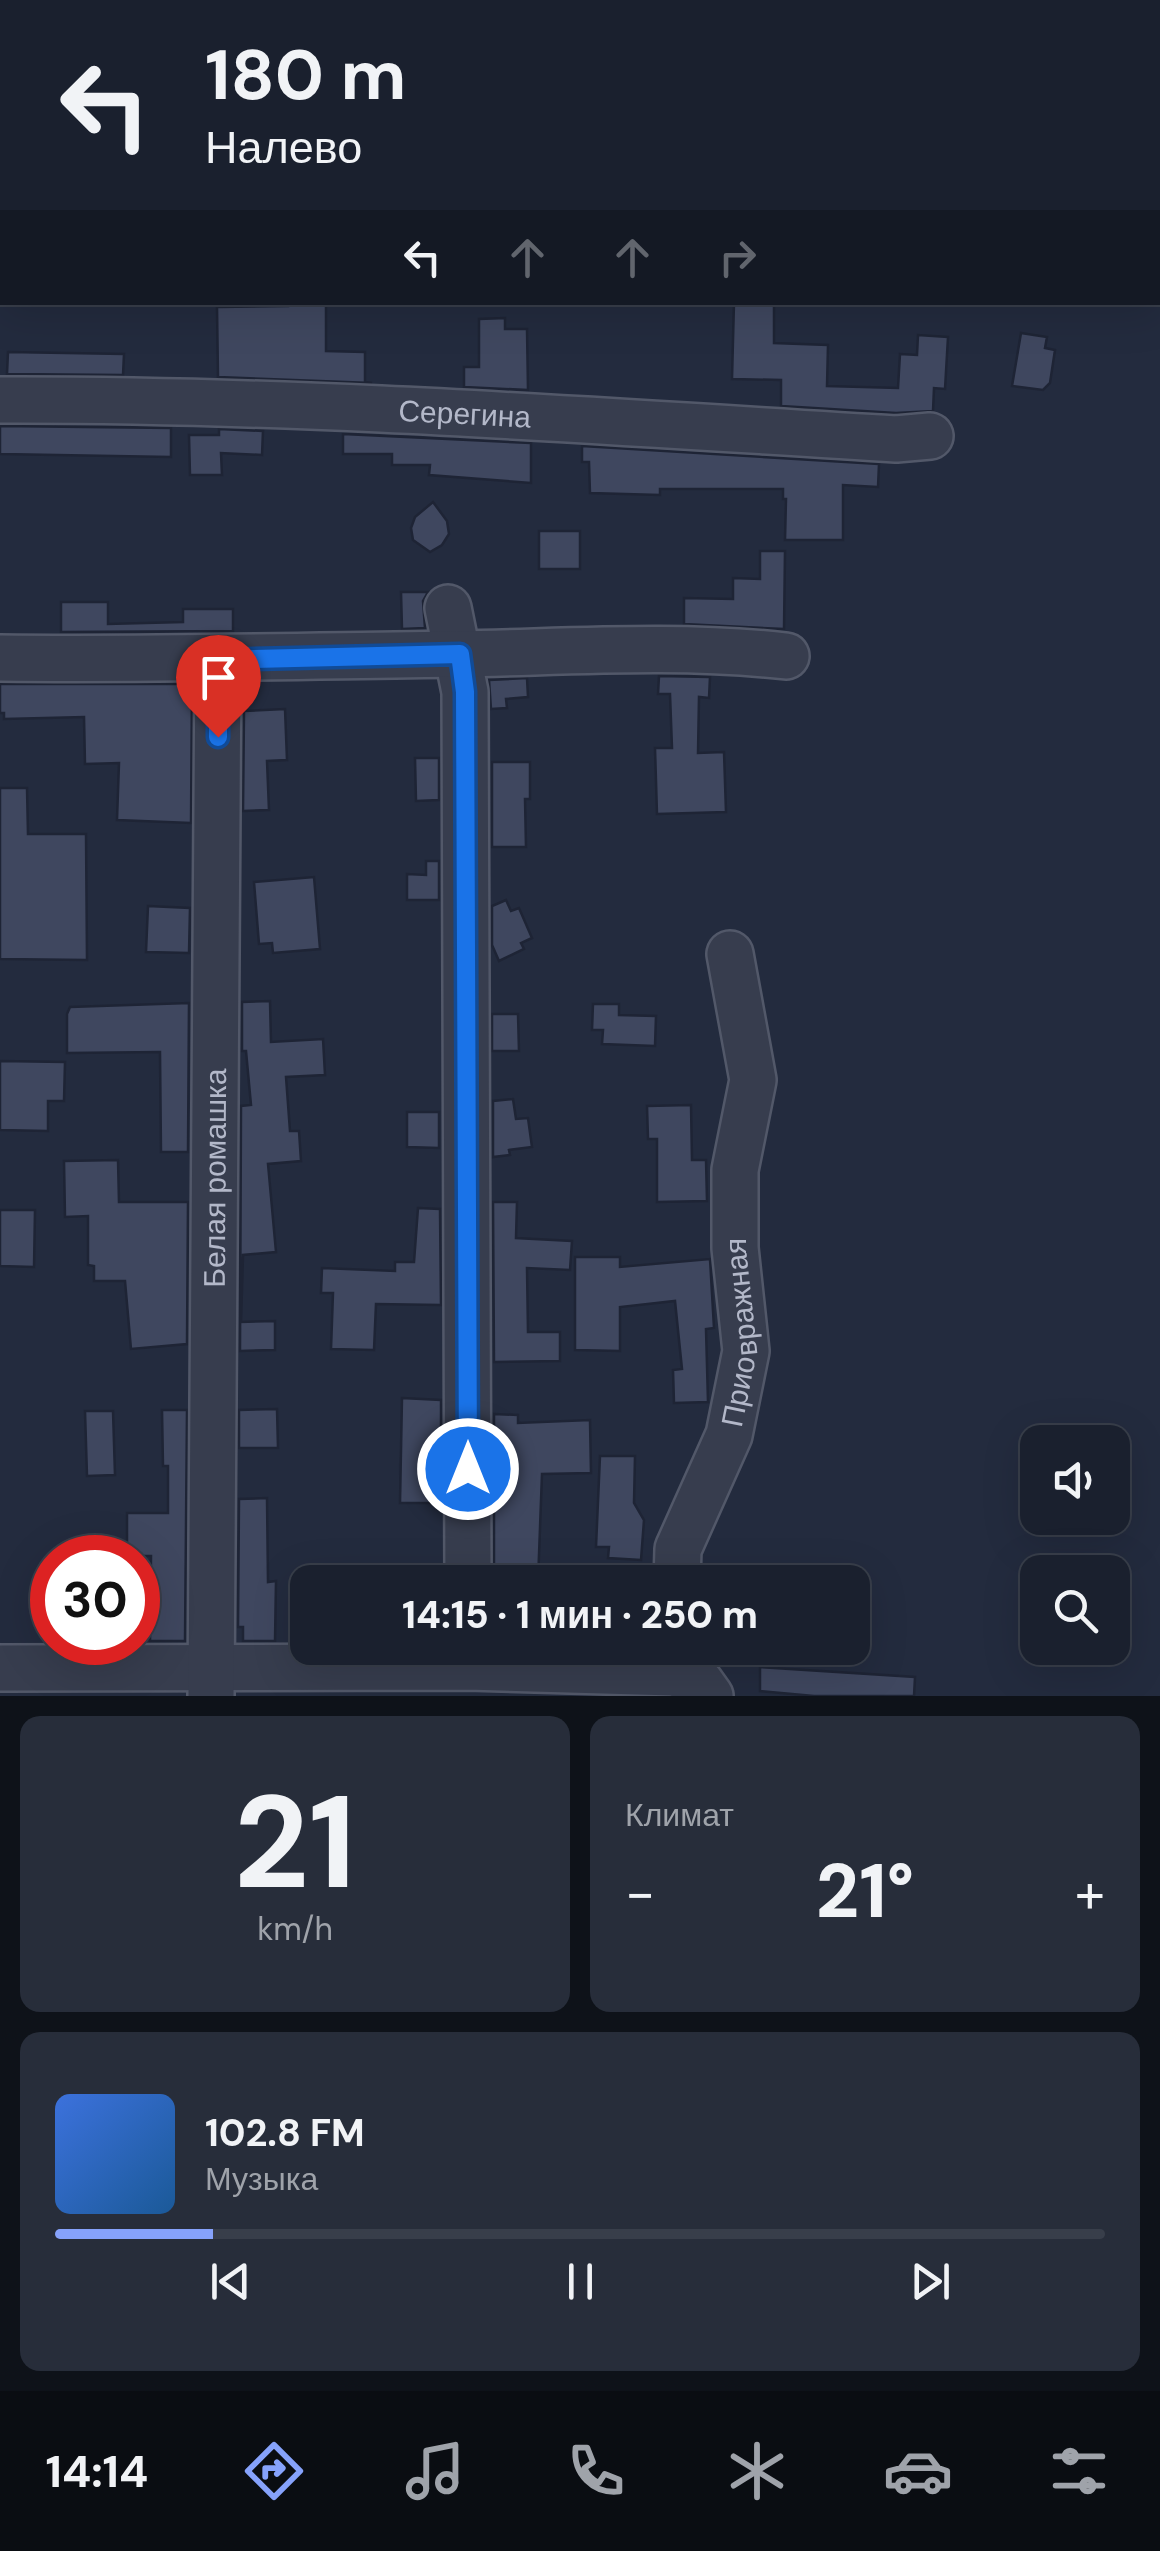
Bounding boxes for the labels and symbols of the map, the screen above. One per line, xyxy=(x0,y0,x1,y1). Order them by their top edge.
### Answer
street label: Серегина xyxy=(398,390,532,436)
pin xyxy=(176,635,261,738)
street label: Белая ромашка xyxy=(194,1068,235,1288)
street label: Приовражная xyxy=(712,1238,766,1430)
position arrow xyxy=(416,1417,520,1521)
speed limit sign: 30 xyxy=(30,1535,160,1665)

